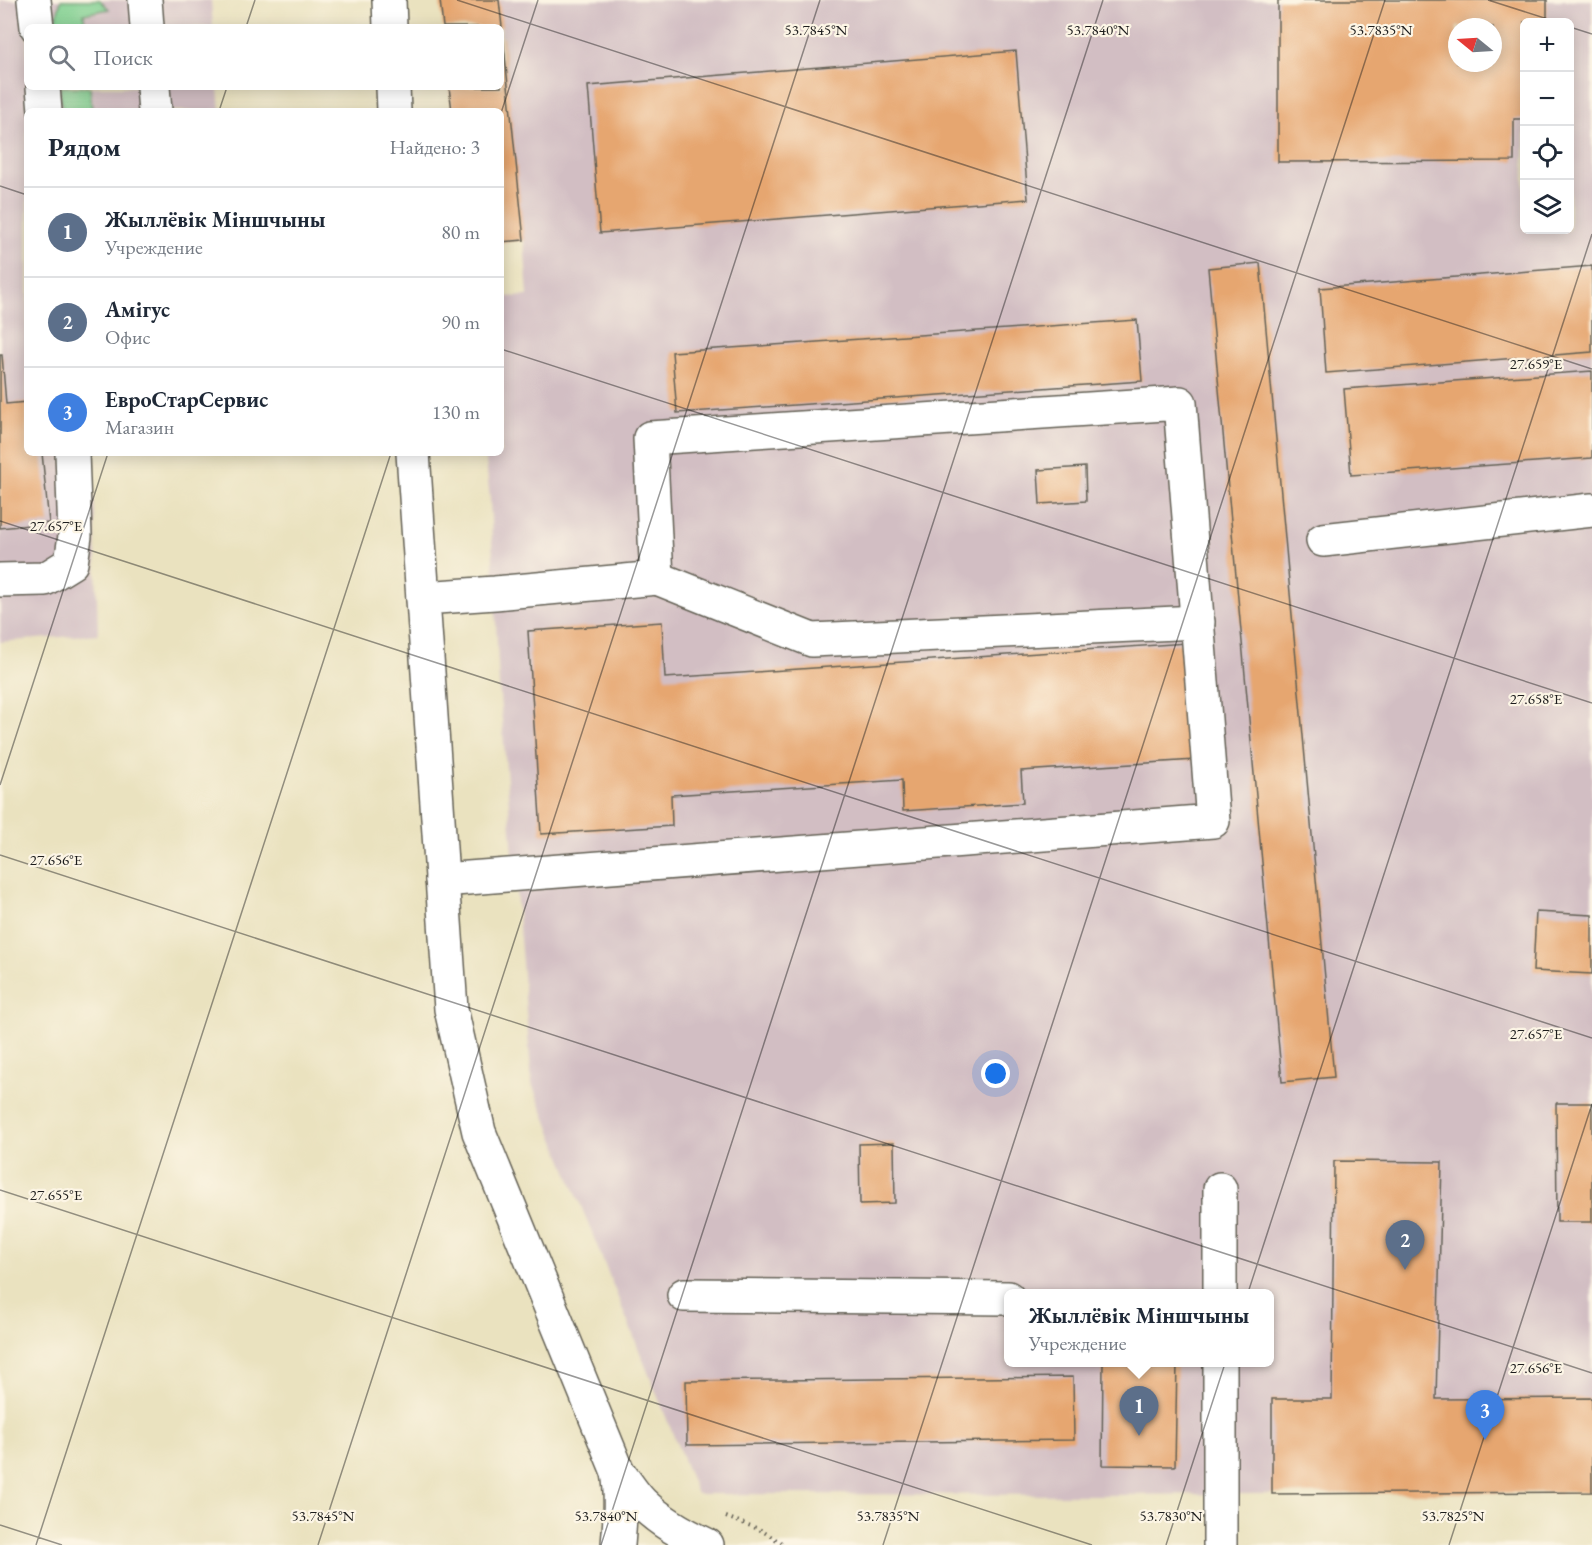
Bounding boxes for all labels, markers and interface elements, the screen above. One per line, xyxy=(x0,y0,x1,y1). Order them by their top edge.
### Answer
north arrow xyxy=(1448,18,1502,72)
map controls xyxy=(1520,18,1574,234)
button: + xyxy=(1520,18,1574,72)
text: 53.7845°N xyxy=(785,20,848,39)
text: 53.7840°N xyxy=(1067,20,1130,39)
text: 53.7835°N xyxy=(1350,20,1413,39)
search box xyxy=(24,24,504,90)
icon: search xyxy=(45,41,78,74)
text: Поиск xyxy=(93,43,153,72)
button: − xyxy=(1520,72,1574,126)
button: locate xyxy=(1520,126,1574,180)
text: Рядом xyxy=(48,130,121,164)
text: Найдено: 3 xyxy=(389,134,480,160)
button: layers xyxy=(1520,180,1574,234)
text: Жыллёвік Міншчыны xyxy=(105,205,325,234)
text: 1 xyxy=(62,219,73,245)
text: 80 m xyxy=(441,219,480,245)
text: Учреждение xyxy=(105,234,203,260)
text: Амігус xyxy=(105,295,170,324)
text: 2 xyxy=(62,309,73,335)
text: 90 m xyxy=(441,309,480,335)
text: Офис xyxy=(105,324,151,350)
text: 27.659°E xyxy=(1510,354,1563,373)
text: ЕвроСтарСервис xyxy=(105,385,268,414)
text: 3 xyxy=(62,399,73,425)
text: 130 m xyxy=(432,399,480,425)
text: Магазин xyxy=(105,414,174,440)
text: 27.657°E xyxy=(30,516,83,535)
text: 27.658°E xyxy=(1510,689,1563,708)
text: 27.656°E xyxy=(30,850,83,869)
text: 27.657°E xyxy=(1510,1024,1563,1043)
your location xyxy=(981,1059,1010,1088)
text: 27.655°E xyxy=(30,1185,83,1204)
pin: 2 xyxy=(1386,1220,1424,1270)
popup xyxy=(1004,1289,1274,1367)
text: Жыллёвік Міншчыны xyxy=(1029,1301,1249,1330)
text: Учреждение xyxy=(1029,1330,1127,1356)
text: 27.656°E xyxy=(1510,1358,1563,1377)
pin: 1 xyxy=(1120,1386,1158,1436)
pin: 3 xyxy=(1466,1390,1504,1440)
text: 53.7845°N xyxy=(292,1506,355,1525)
text: 53.7840°N xyxy=(575,1506,638,1525)
text: 53.7835°N xyxy=(857,1506,920,1525)
text: 53.7830°N xyxy=(1140,1506,1203,1525)
text: 53.7825°N xyxy=(1422,1506,1485,1525)

